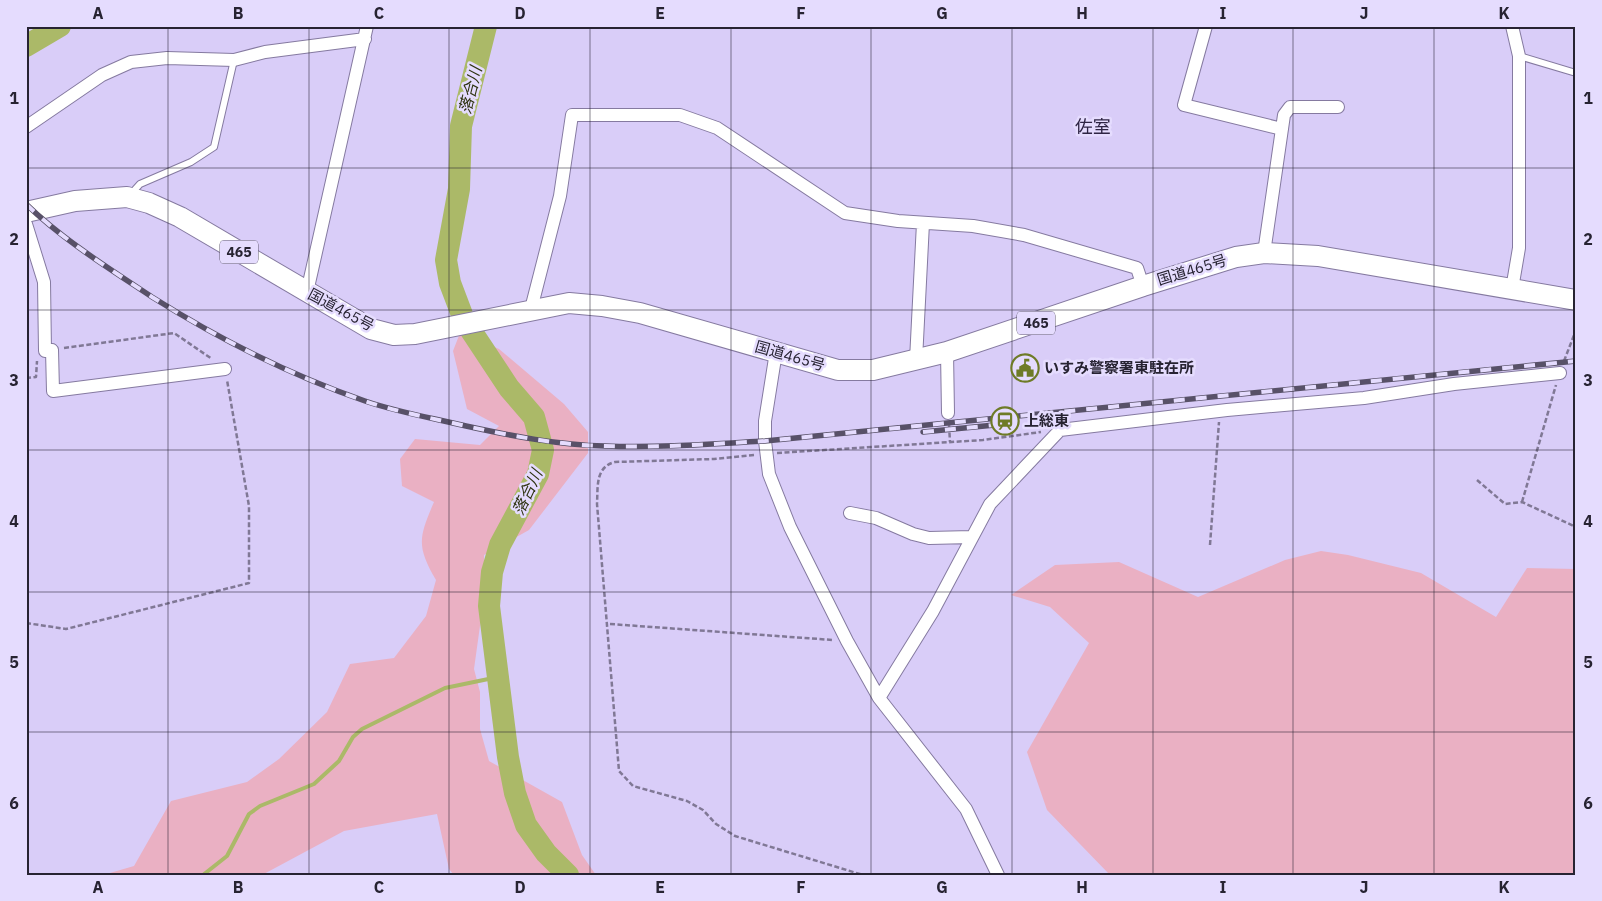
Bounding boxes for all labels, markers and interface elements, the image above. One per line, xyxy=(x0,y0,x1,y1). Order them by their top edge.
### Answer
text: A xyxy=(93,3,104,23)
text: B xyxy=(233,3,244,23)
text: C xyxy=(374,3,384,23)
text: D xyxy=(514,3,526,23)
text: E xyxy=(655,3,665,23)
text: F xyxy=(796,3,806,23)
text: G xyxy=(936,3,948,23)
text: H xyxy=(1076,3,1088,23)
text: I xyxy=(1220,3,1227,23)
text: J xyxy=(1360,3,1368,23)
text: K xyxy=(1498,3,1510,23)
water label: 落合川 xyxy=(454,62,486,116)
text: 1 xyxy=(9,88,19,108)
text: 1 xyxy=(1583,88,1593,108)
district label: 佐室 xyxy=(1075,115,1111,138)
text: 2 xyxy=(9,229,19,249)
text: 2 xyxy=(1583,229,1593,249)
road number: 465 xyxy=(220,240,258,264)
street label: 国道465号 xyxy=(1155,250,1229,289)
street label: 国道465号 xyxy=(305,284,377,335)
road number: 465 xyxy=(1017,312,1055,334)
street label: 国道465号 xyxy=(753,336,827,375)
public building icon: いすみ警察署東駐在所 xyxy=(1010,353,1040,383)
place label: いすみ警察署東駐在所 xyxy=(1044,358,1194,377)
text: 3 xyxy=(9,370,19,390)
text: 3 xyxy=(1583,370,1593,390)
station icon: 上総東 xyxy=(990,406,1020,436)
place label: 上総東 xyxy=(1024,411,1069,430)
water label: 落合川 xyxy=(508,464,547,518)
text: 4 xyxy=(9,511,19,531)
text: 4 xyxy=(1583,511,1593,531)
text: 5 xyxy=(9,652,19,672)
text: 5 xyxy=(1583,652,1593,672)
text: 6 xyxy=(9,793,19,813)
text: 6 xyxy=(1583,793,1593,813)
text: A xyxy=(93,877,104,897)
text: B xyxy=(233,877,244,897)
text: C xyxy=(374,877,384,897)
text: D xyxy=(514,877,526,897)
text: E xyxy=(655,877,665,897)
text: F xyxy=(796,877,806,897)
text: G xyxy=(936,877,948,897)
text: H xyxy=(1076,877,1088,897)
text: I xyxy=(1220,877,1227,897)
text: J xyxy=(1360,877,1368,897)
text: K xyxy=(1498,877,1510,897)

